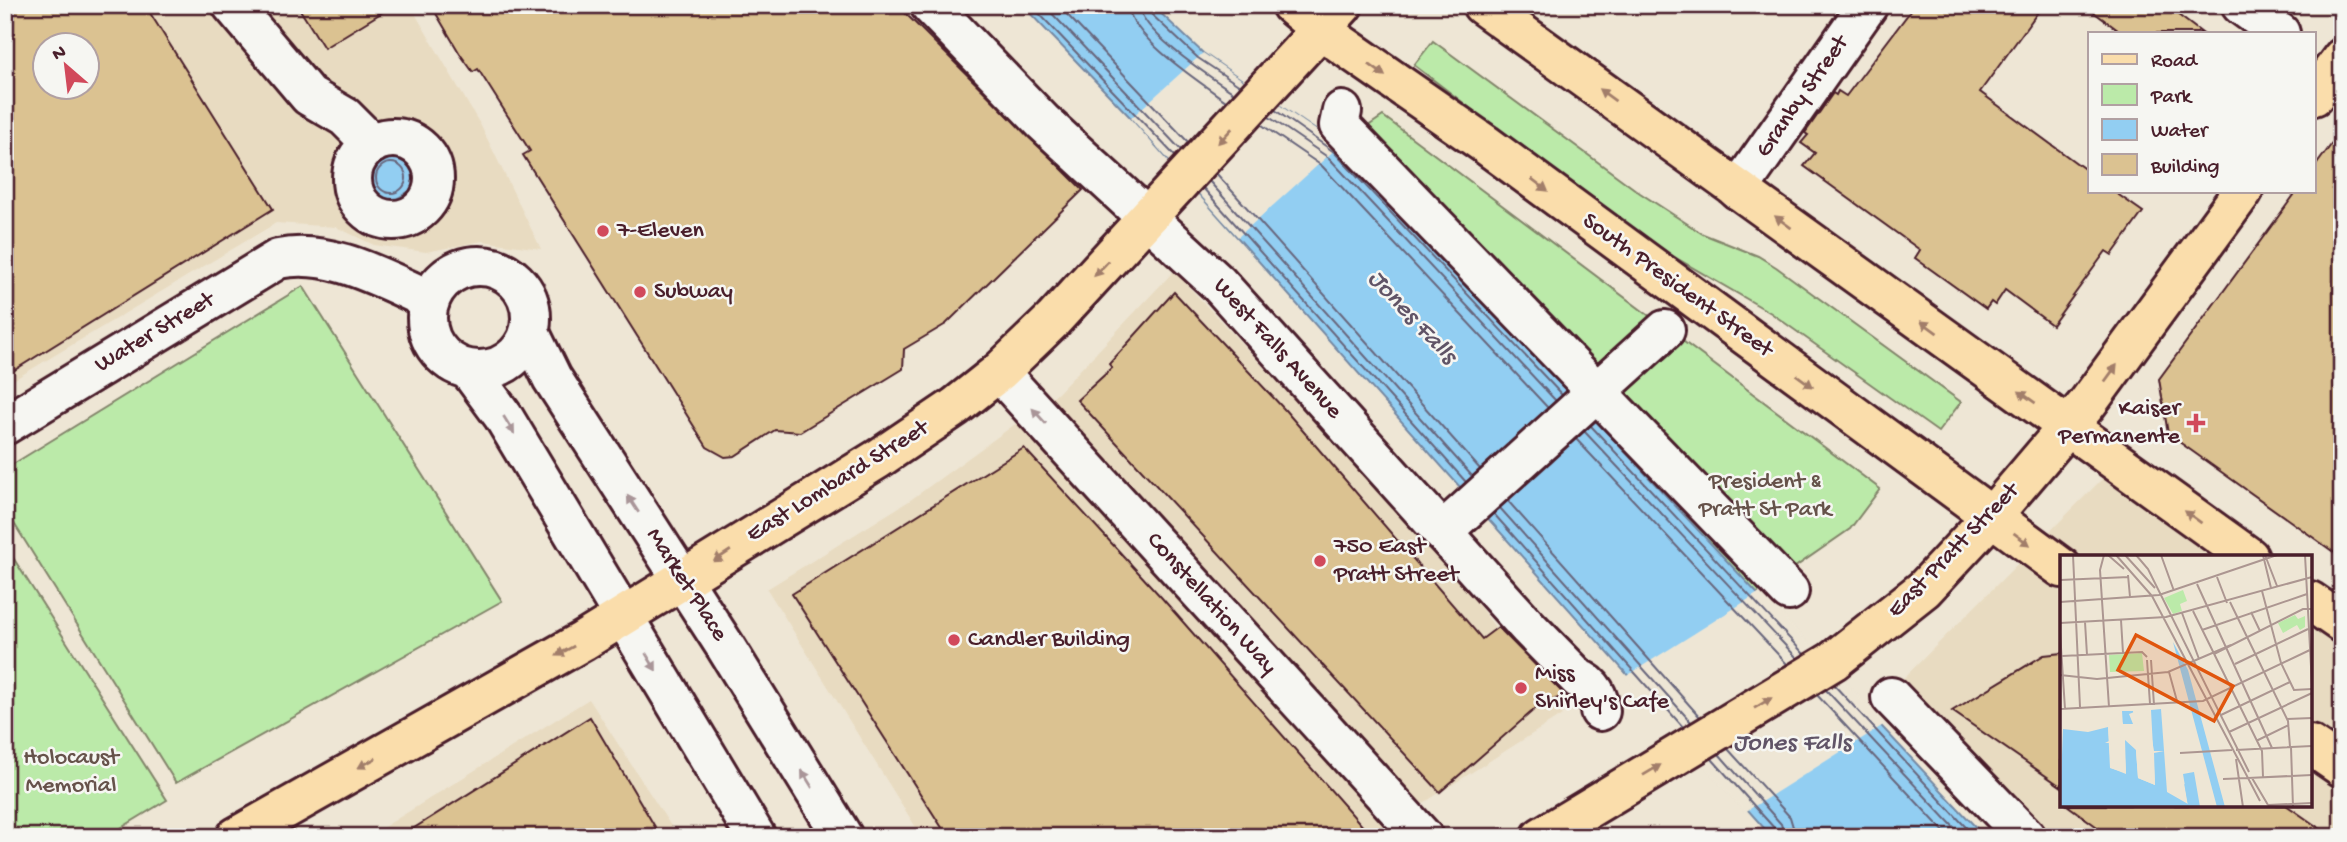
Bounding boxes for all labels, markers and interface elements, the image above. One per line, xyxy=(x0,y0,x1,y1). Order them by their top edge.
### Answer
street label: Granby Street xyxy=(1750,29,1857,164)
north arrow xyxy=(32,32,102,102)
legend xyxy=(2088,32,2316,192)
text: N xyxy=(49,41,71,67)
text: Road xyxy=(2151,50,2199,75)
one-way arrow xyxy=(1367,63,1386,77)
text: Park xyxy=(2150,86,2194,111)
one-way arrow xyxy=(1598,89,1616,103)
text: Water xyxy=(2151,120,2209,145)
one-way arrow xyxy=(1217,127,1233,144)
text: Building xyxy=(2150,156,2220,181)
one-way arrow xyxy=(1531,177,1549,191)
street label: South President Street xyxy=(1576,207,1780,366)
one-way arrow xyxy=(1774,215,1792,229)
place label: 7-Eleven xyxy=(616,217,705,246)
marker: 7-Eleven xyxy=(595,223,611,239)
one-way arrow xyxy=(1093,260,1109,277)
water label: Jones Falls xyxy=(1360,264,1464,373)
street label: West Falls Avenue xyxy=(1206,272,1348,426)
place label: Subway xyxy=(654,278,733,307)
marker: Subway xyxy=(632,284,648,300)
street label: Water Street xyxy=(90,285,222,380)
one-way arrow xyxy=(1920,320,1938,334)
one-way arrow xyxy=(2103,364,2117,382)
one-way arrow xyxy=(1796,374,1814,388)
one-way arrow xyxy=(2018,390,2036,404)
place label: Kaiser Permanente xyxy=(2057,395,2183,452)
one-way arrow xyxy=(1031,407,1047,425)
street label: East Lombard Street xyxy=(742,413,936,550)
marker: Kaiser Permanente xyxy=(2186,413,2206,433)
one-way arrow xyxy=(502,416,515,435)
park label: President & Pratt St Park xyxy=(1698,468,1834,525)
street label: East Pratt Street xyxy=(1882,476,2027,625)
one-way arrow xyxy=(627,494,640,513)
one-way arrow xyxy=(2184,510,2202,524)
street label: Market Place xyxy=(639,523,734,648)
street label: Constellation Way xyxy=(1139,527,1283,681)
one-way arrow xyxy=(2013,532,2031,546)
place label: 750 East Pratt Street xyxy=(1333,533,1461,590)
one-way arrow xyxy=(712,549,731,562)
marker: 750 East Pratt Street xyxy=(1312,553,1328,569)
inset map xyxy=(2060,555,2312,807)
place label: Candler Building xyxy=(968,626,1130,655)
marker: Candler Building xyxy=(946,632,962,648)
one-way arrow xyxy=(555,645,575,657)
one-way arrow xyxy=(645,652,657,672)
place label: Miss Shirley's Cafe xyxy=(1535,660,1670,717)
marker: Miss Shirley's Cafe xyxy=(1513,680,1529,696)
one-way arrow xyxy=(1753,697,1772,709)
water label: Jones Falls xyxy=(1733,729,1853,760)
park label: Holocaust Memorial xyxy=(23,744,121,801)
one-way arrow xyxy=(357,757,377,769)
one-way arrow xyxy=(1642,764,1661,776)
one-way arrow xyxy=(800,769,813,788)

